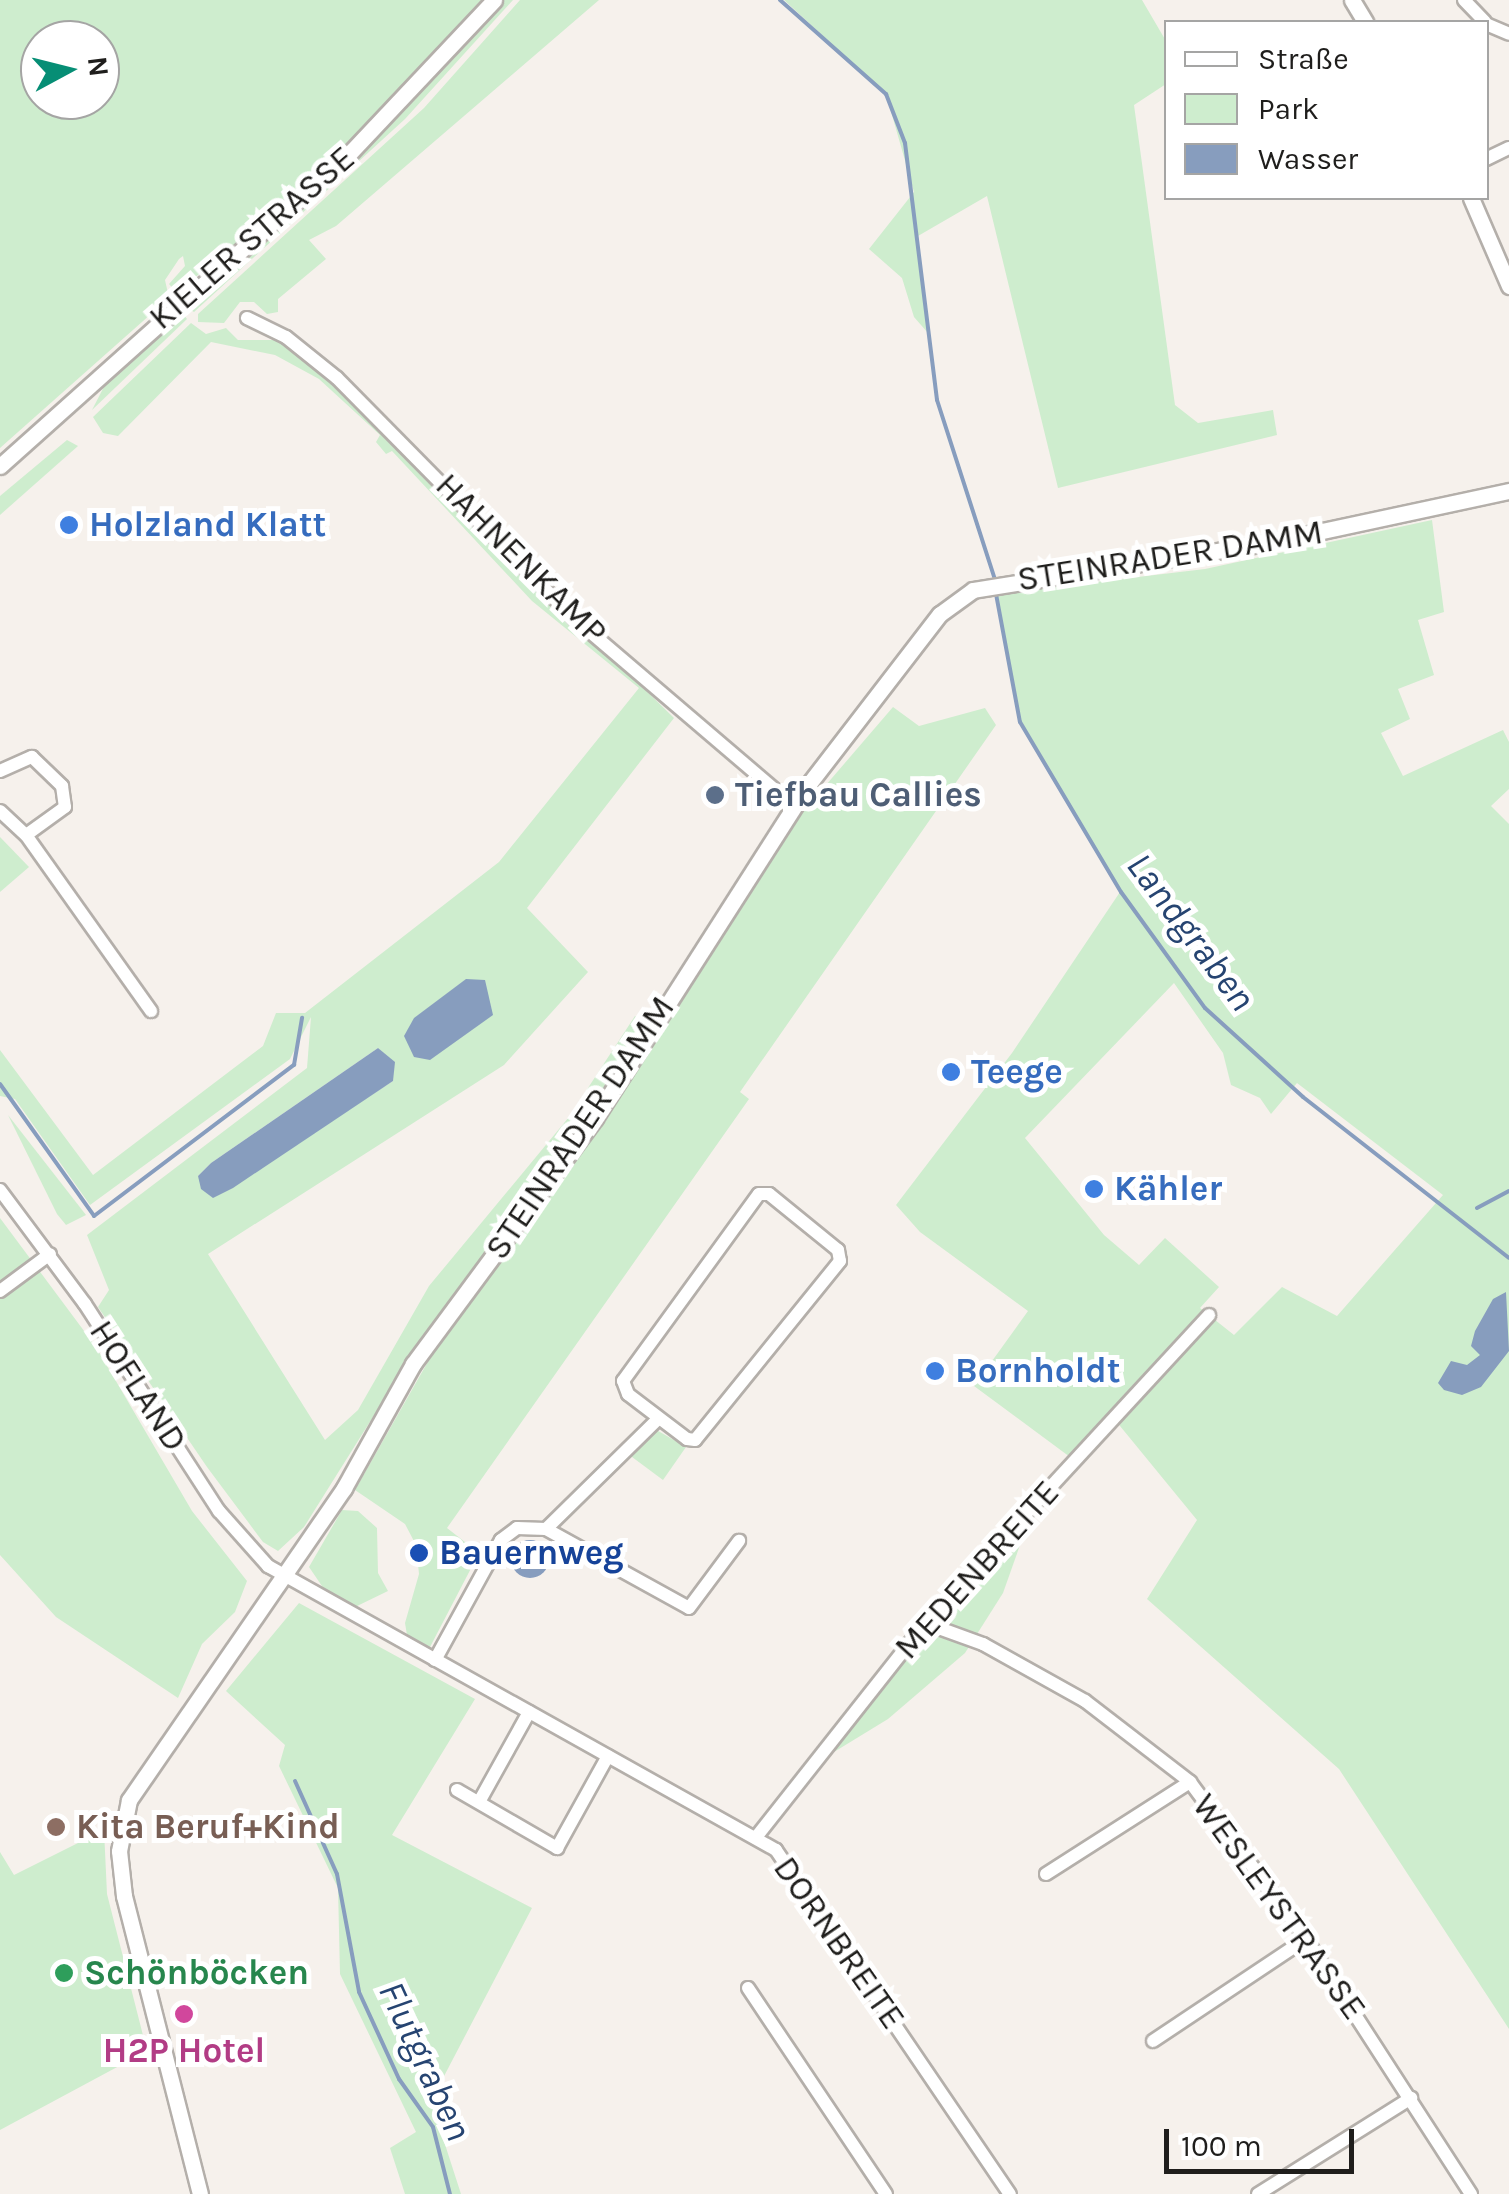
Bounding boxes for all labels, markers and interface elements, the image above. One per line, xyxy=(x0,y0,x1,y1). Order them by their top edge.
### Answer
north arrow xyxy=(20,20,120,120)
legend xyxy=(1164,20,1489,200)
text: Straße xyxy=(1258,41,1349,77)
text: N xyxy=(81,55,116,78)
text: Park xyxy=(1258,91,1319,127)
street label: KIELER STRASSE xyxy=(141,137,363,339)
text: Wasser xyxy=(1258,141,1358,177)
street label: HAHNENKAMP xyxy=(427,465,615,653)
place label: Holzland Klatt xyxy=(89,504,326,546)
street label: STEINRADER DAMM xyxy=(1014,511,1326,601)
marker: Holzland Klatt xyxy=(58,514,80,536)
place label: Tiefbau Callies xyxy=(735,774,982,816)
marker: Tiefbau Callies xyxy=(704,784,726,806)
water label: Landgraben xyxy=(1117,844,1265,1020)
street label: STEINRADER DAMM xyxy=(476,988,684,1268)
place label: Teege xyxy=(971,1051,1063,1093)
marker: Teege xyxy=(940,1061,962,1083)
place label: Kähler xyxy=(1114,1168,1222,1210)
marker: Kähler xyxy=(1083,1178,1105,1200)
street label: HOFLAND xyxy=(80,1313,196,1459)
place label: Bornholdt xyxy=(955,1350,1121,1392)
marker: Bornholdt xyxy=(924,1360,946,1382)
street label: MEDENBREITE xyxy=(886,1472,1068,1668)
place label: Bauernweg xyxy=(439,1532,624,1574)
marker: Bauernweg xyxy=(408,1542,430,1564)
street label: WESLEYSTRASSE xyxy=(1183,1786,1375,2028)
place label: Kita Beruf+Kind xyxy=(76,1806,340,1848)
marker: Kita Beruf+Kind xyxy=(45,1816,67,1838)
street label: DORNBREITE xyxy=(764,1849,914,2037)
place label: Schönböcken xyxy=(84,1952,309,1994)
marker: Schönböcken xyxy=(53,1962,75,1984)
water label: Flutgraben xyxy=(368,1974,482,2148)
marker: H2P Hotel xyxy=(173,2003,195,2025)
place label: H2P Hotel xyxy=(103,2030,265,2072)
scale bar xyxy=(1169,2109,1359,2171)
text: 100 m xyxy=(1181,2128,1262,2164)

